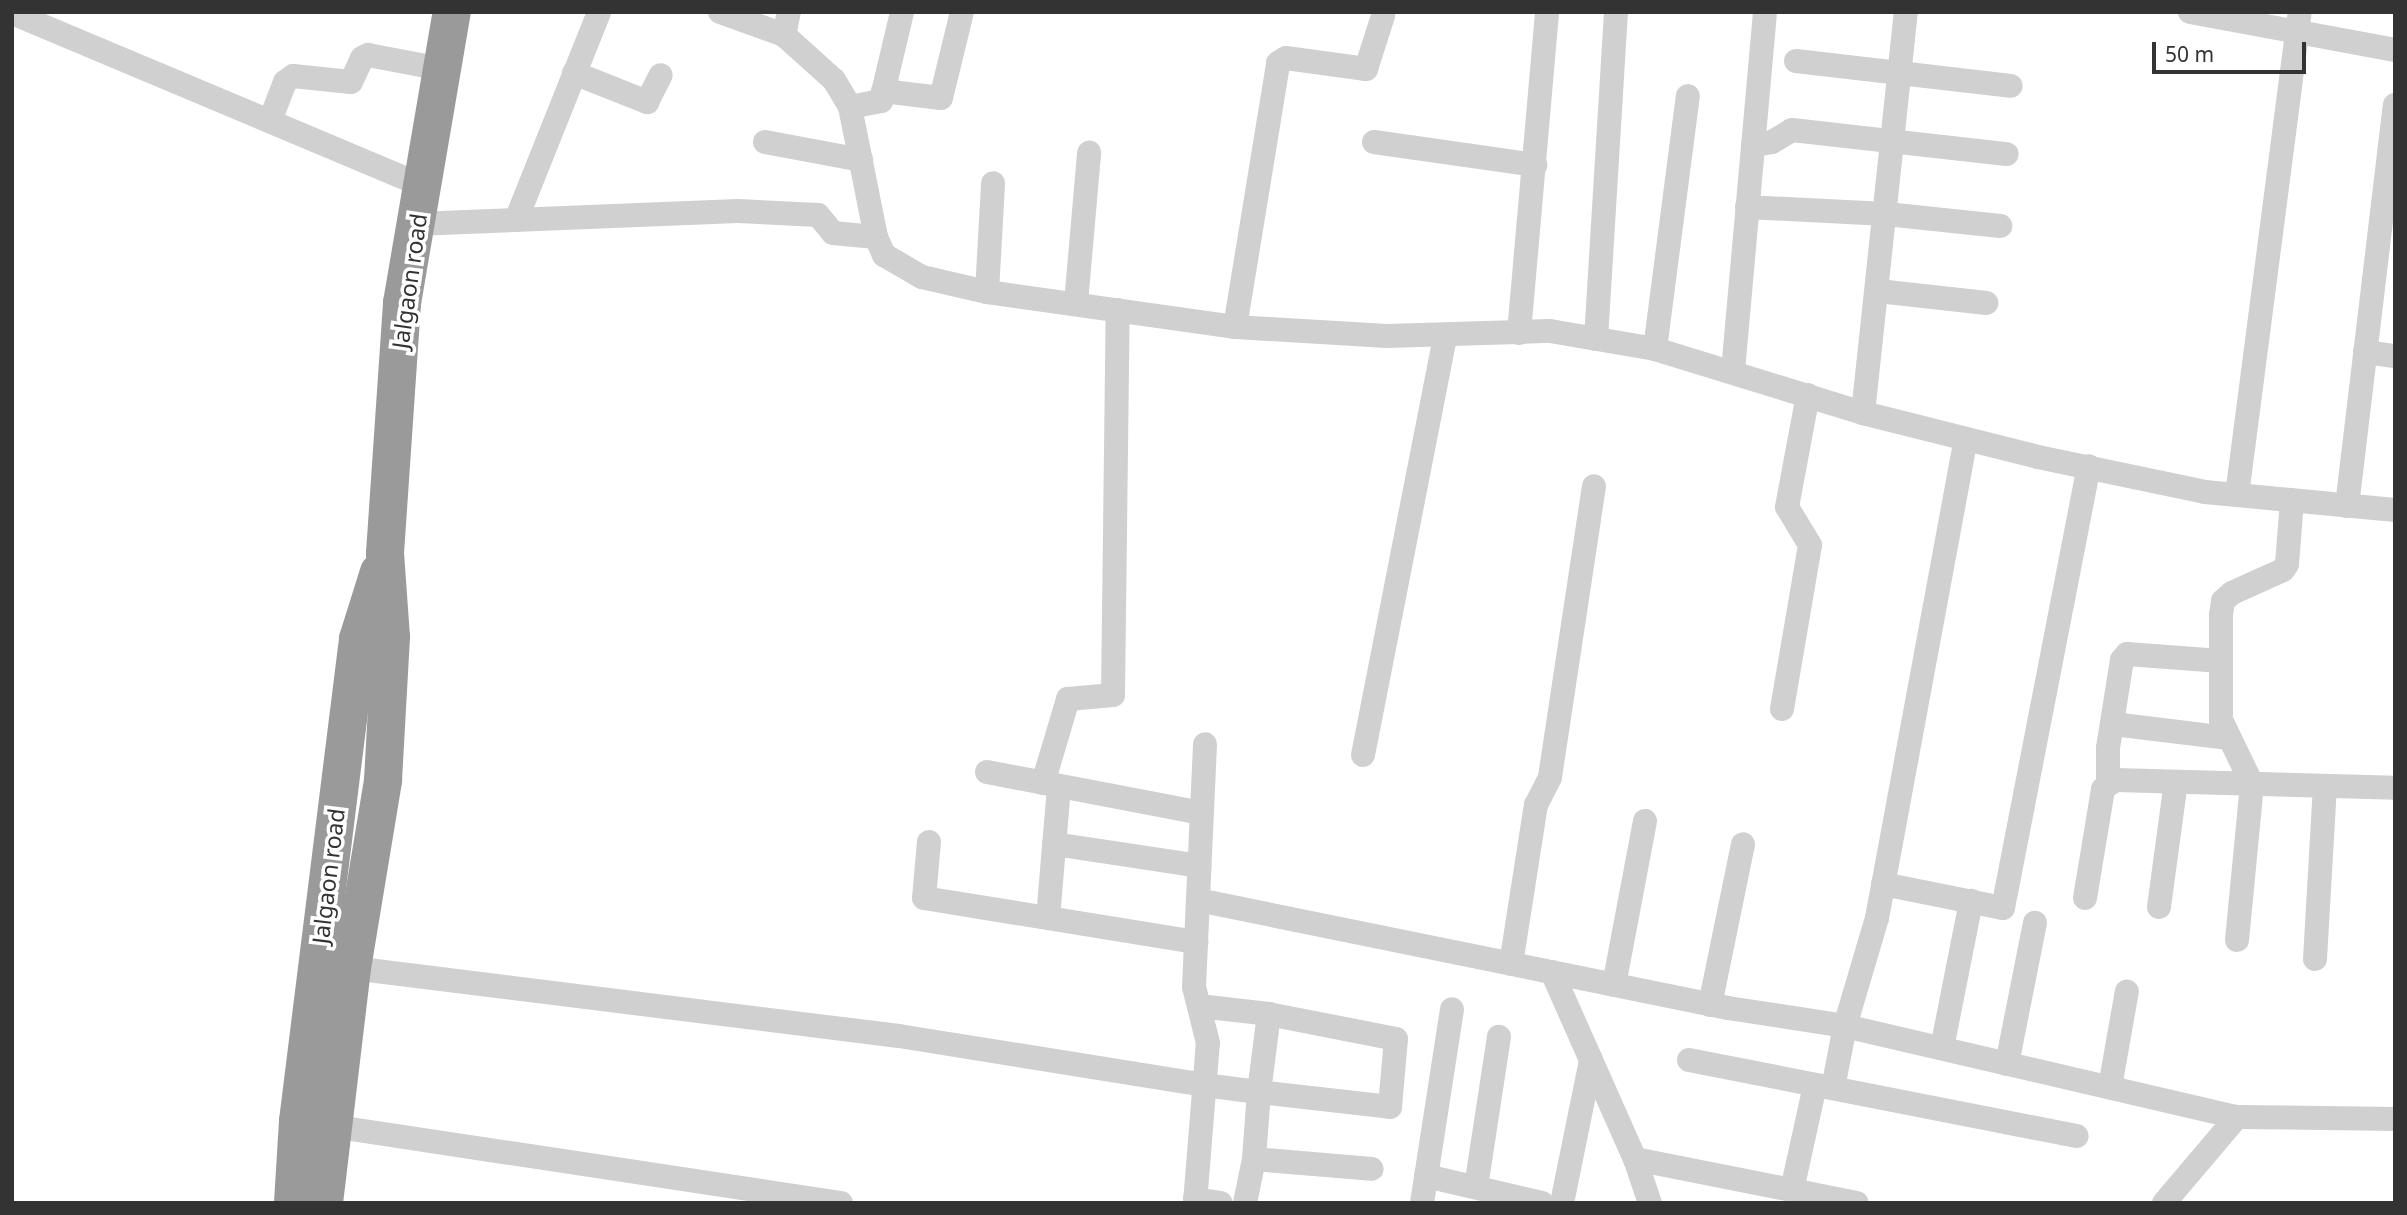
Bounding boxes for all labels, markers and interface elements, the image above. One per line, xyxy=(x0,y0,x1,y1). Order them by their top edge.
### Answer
scale bar xyxy=(2155,28,2309,72)
text: 50 m xyxy=(2165,40,2214,68)
street label: Jalgaon road xyxy=(386,212,432,350)
street label: Jalgaon road xyxy=(306,807,350,945)

